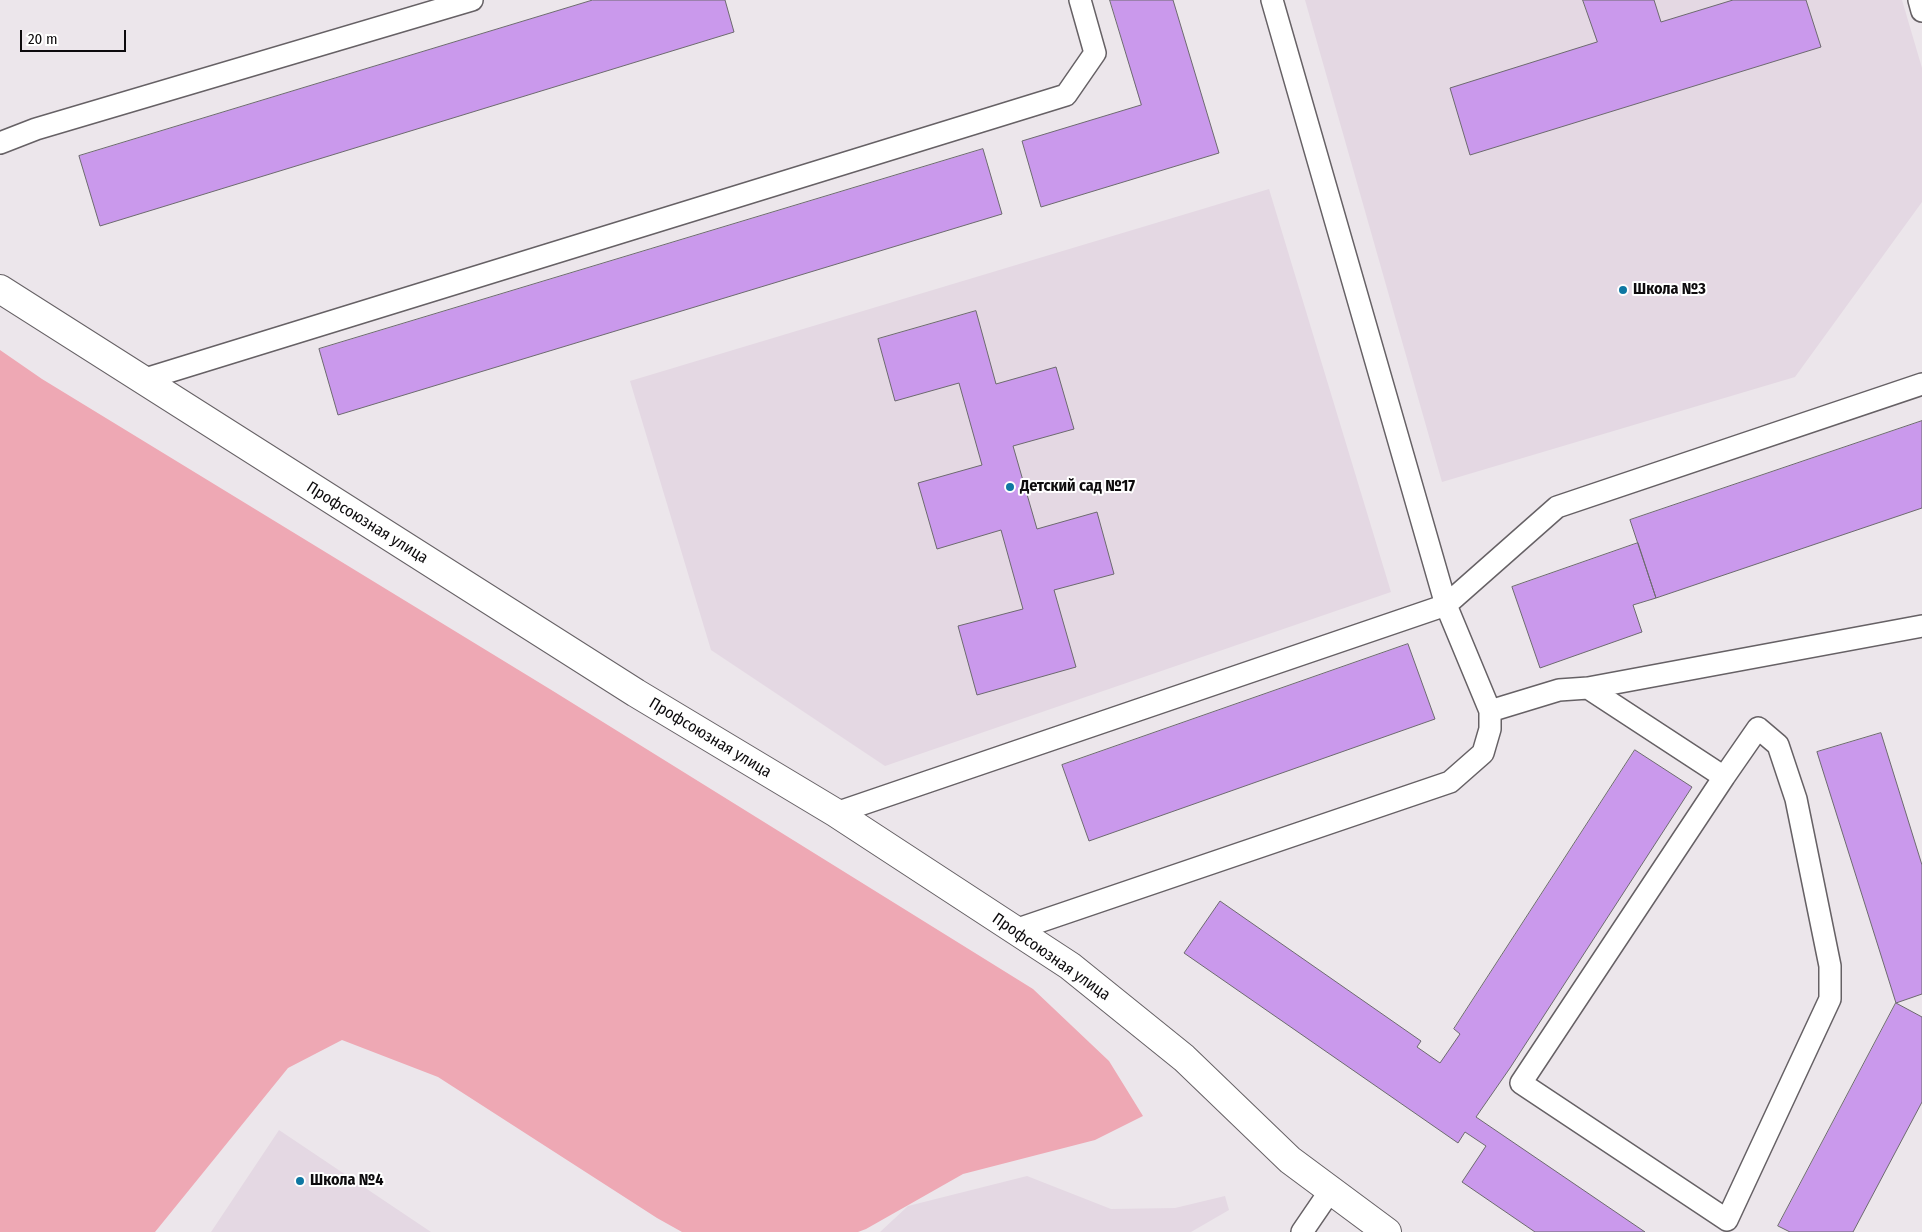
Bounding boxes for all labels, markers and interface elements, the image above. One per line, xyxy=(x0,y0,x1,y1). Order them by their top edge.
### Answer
scale bar xyxy=(22,20,129,52)
text: 20 m xyxy=(28,30,58,48)
place label: Школа №3 xyxy=(1633,280,1706,300)
marker: Школа №3 xyxy=(1617,284,1629,296)
place label: Детский сад №17 xyxy=(1020,477,1135,497)
street label: Профсоюзная улица xyxy=(303,478,431,568)
marker: Детский сад №17 xyxy=(1004,481,1016,493)
street label: Профсоюзная улица xyxy=(645,694,775,782)
street label: Профсоюзная улица xyxy=(988,909,1114,1005)
place label: Школа №4 xyxy=(310,1171,383,1191)
marker: Школа №4 xyxy=(294,1175,306,1187)

